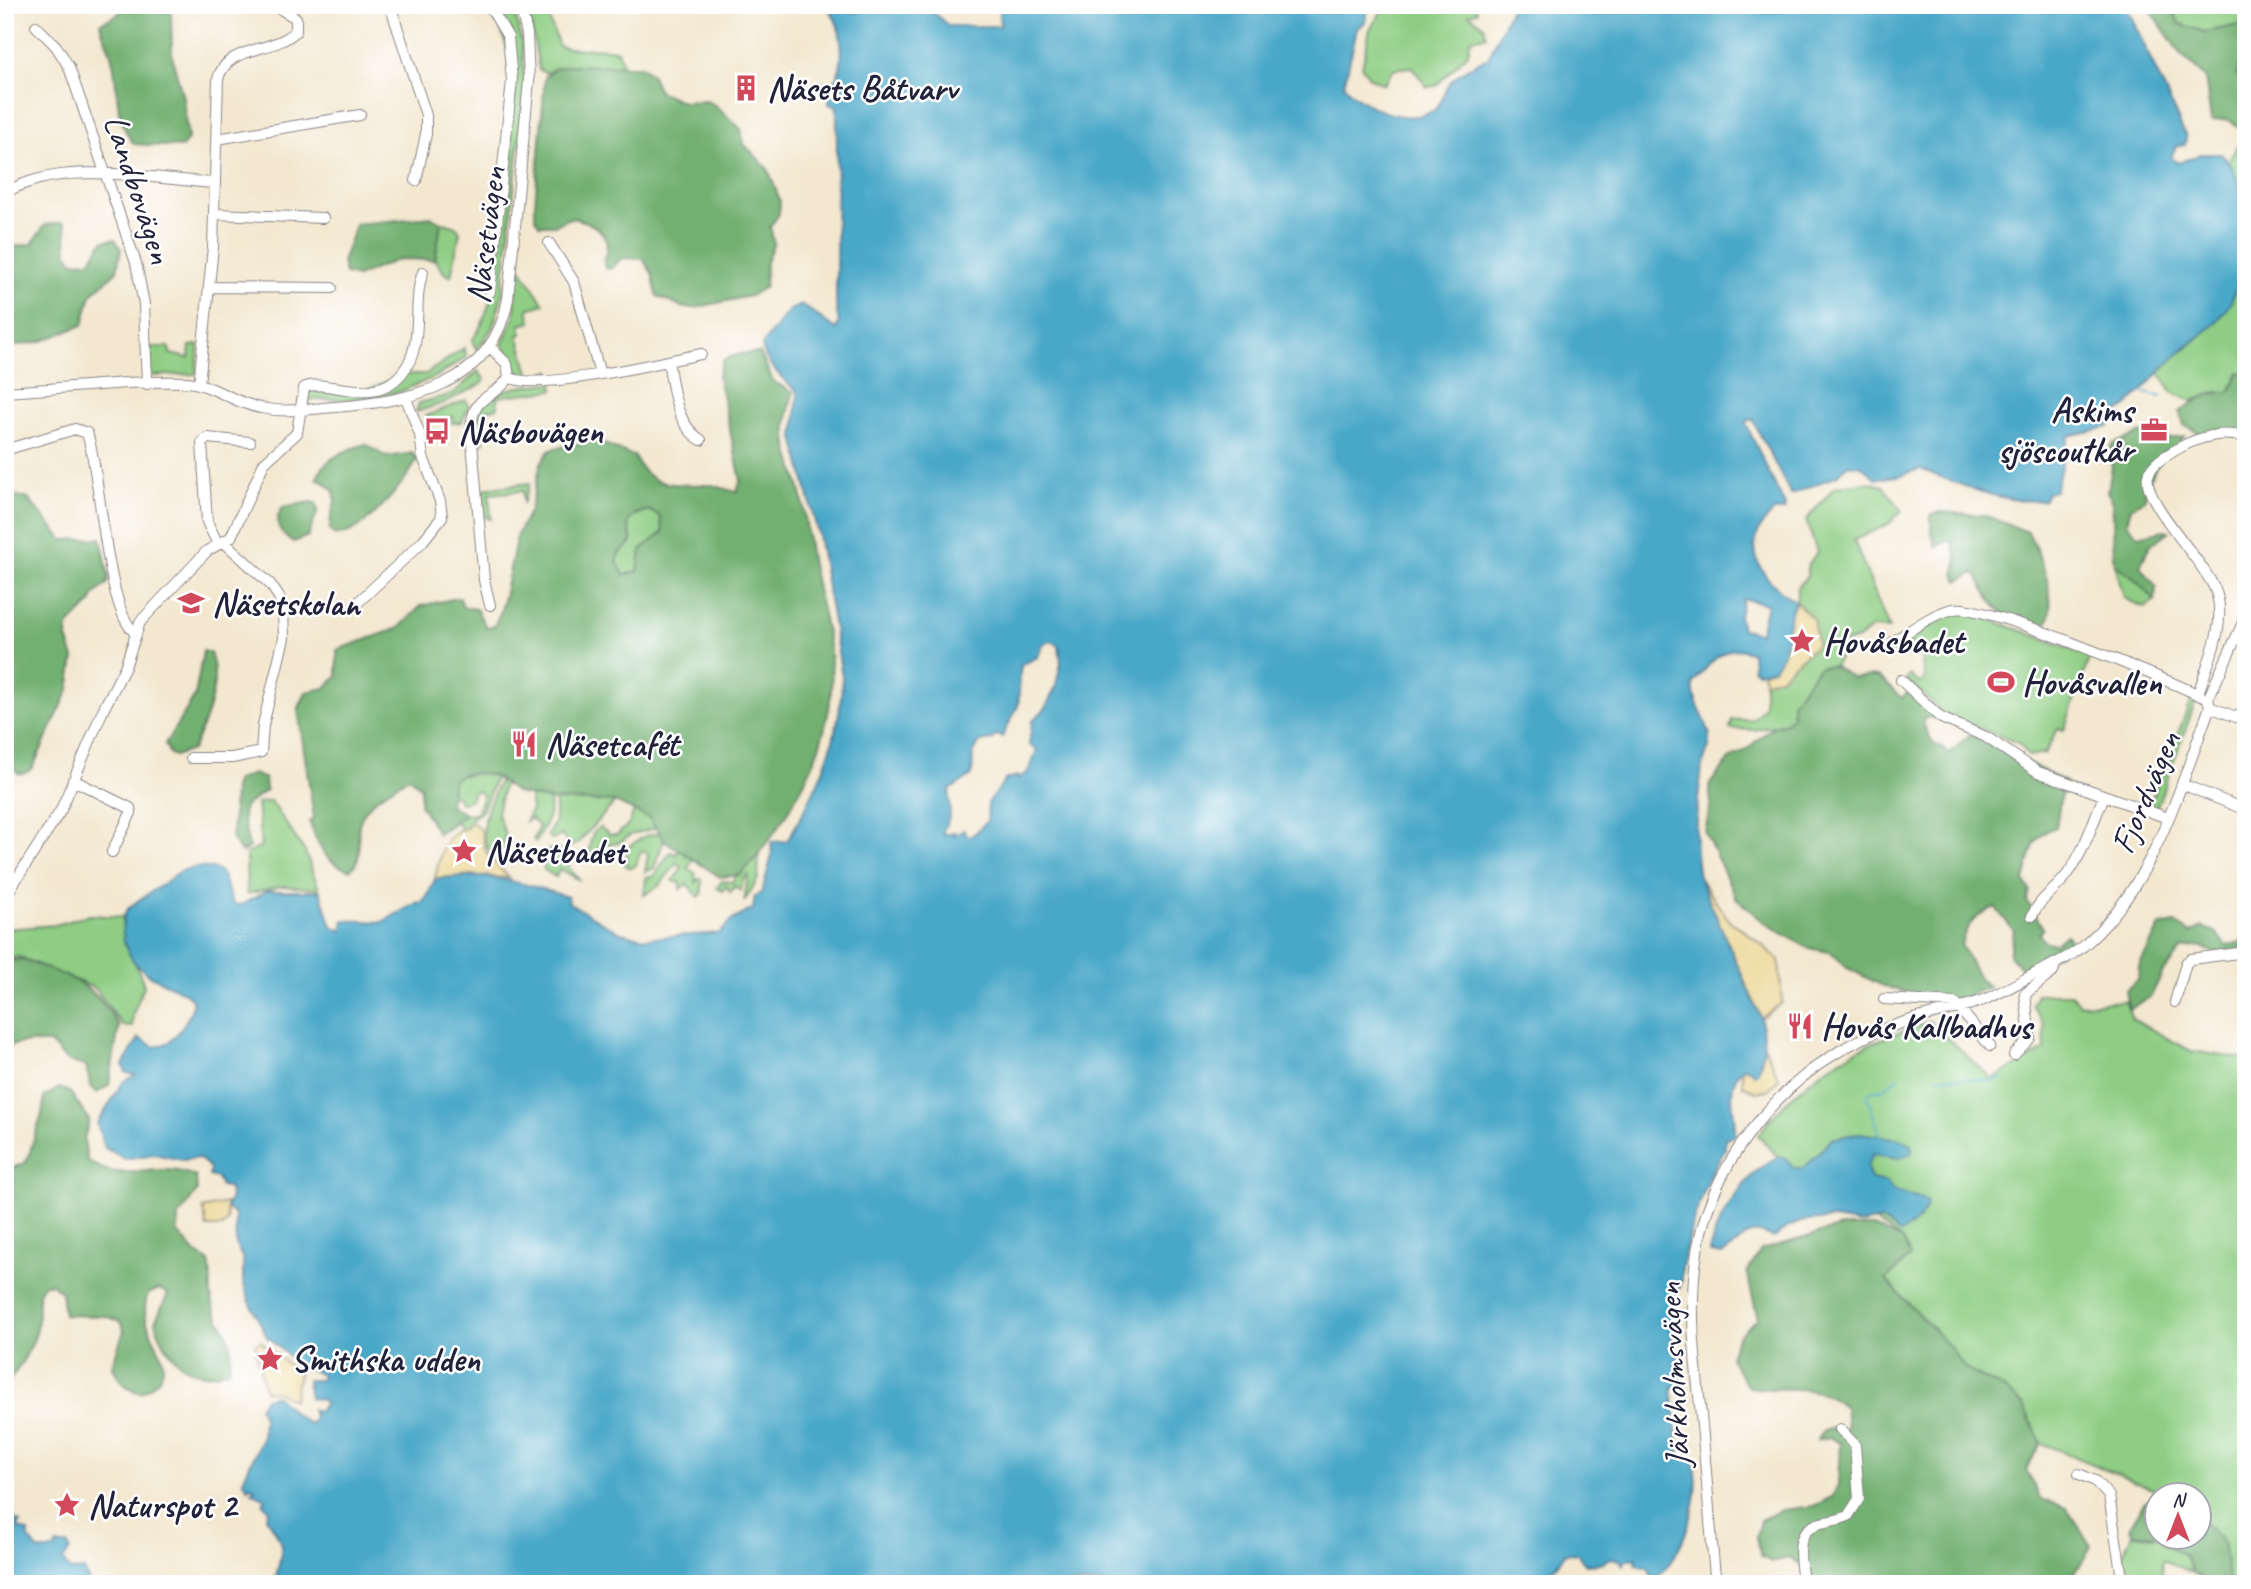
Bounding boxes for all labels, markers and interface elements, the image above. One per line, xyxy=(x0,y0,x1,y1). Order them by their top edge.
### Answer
place label: Näsets Båtvarv xyxy=(767,66,960,111)
building icon: Näsets Båtvarv xyxy=(731,73,761,103)
street label: Landbovägen xyxy=(93,109,184,269)
street label: Näsetvägen xyxy=(455,164,516,306)
place label: Askims sjöscoutkår xyxy=(1998,388,2137,473)
place label: Näsbovägen xyxy=(458,409,604,454)
office icon: Askims sjöscoutkår xyxy=(2139,415,2169,445)
bus stop icon: Näsbovägen xyxy=(422,416,452,446)
place label: Näsetskolan xyxy=(212,581,361,626)
school or university icon: Näsetskolan xyxy=(176,588,206,618)
place label: Hovåsbadet xyxy=(1823,619,1967,664)
place icon: Hovåsbadet xyxy=(1787,626,1817,656)
place label: Hovåsvallen xyxy=(2022,660,2162,705)
sports icon: Hovåsvallen xyxy=(1986,667,2016,697)
place label: Näsetcafét xyxy=(545,722,682,767)
street label: Fjordvägen xyxy=(2100,724,2191,860)
restaurant icon: Näsetcafét xyxy=(509,729,539,759)
place label: Näsetbadet xyxy=(485,829,629,874)
place icon: Näsetbadet xyxy=(449,836,479,866)
place label: Hovås Kallbadhus xyxy=(1821,1004,2035,1049)
restaurant icon: Hovås Kallbadhus xyxy=(1785,1011,1815,1041)
street label: Järkholmsvägen xyxy=(1646,1281,1701,1471)
place label: Smithska udden xyxy=(291,1337,481,1382)
place icon: Smithska udden xyxy=(255,1344,285,1374)
north arrow xyxy=(2142,1480,2212,1550)
place label: Naturspot 2 xyxy=(88,1483,240,1528)
text: N xyxy=(2172,1488,2187,1512)
place icon: Naturspot 2 xyxy=(52,1490,82,1520)

